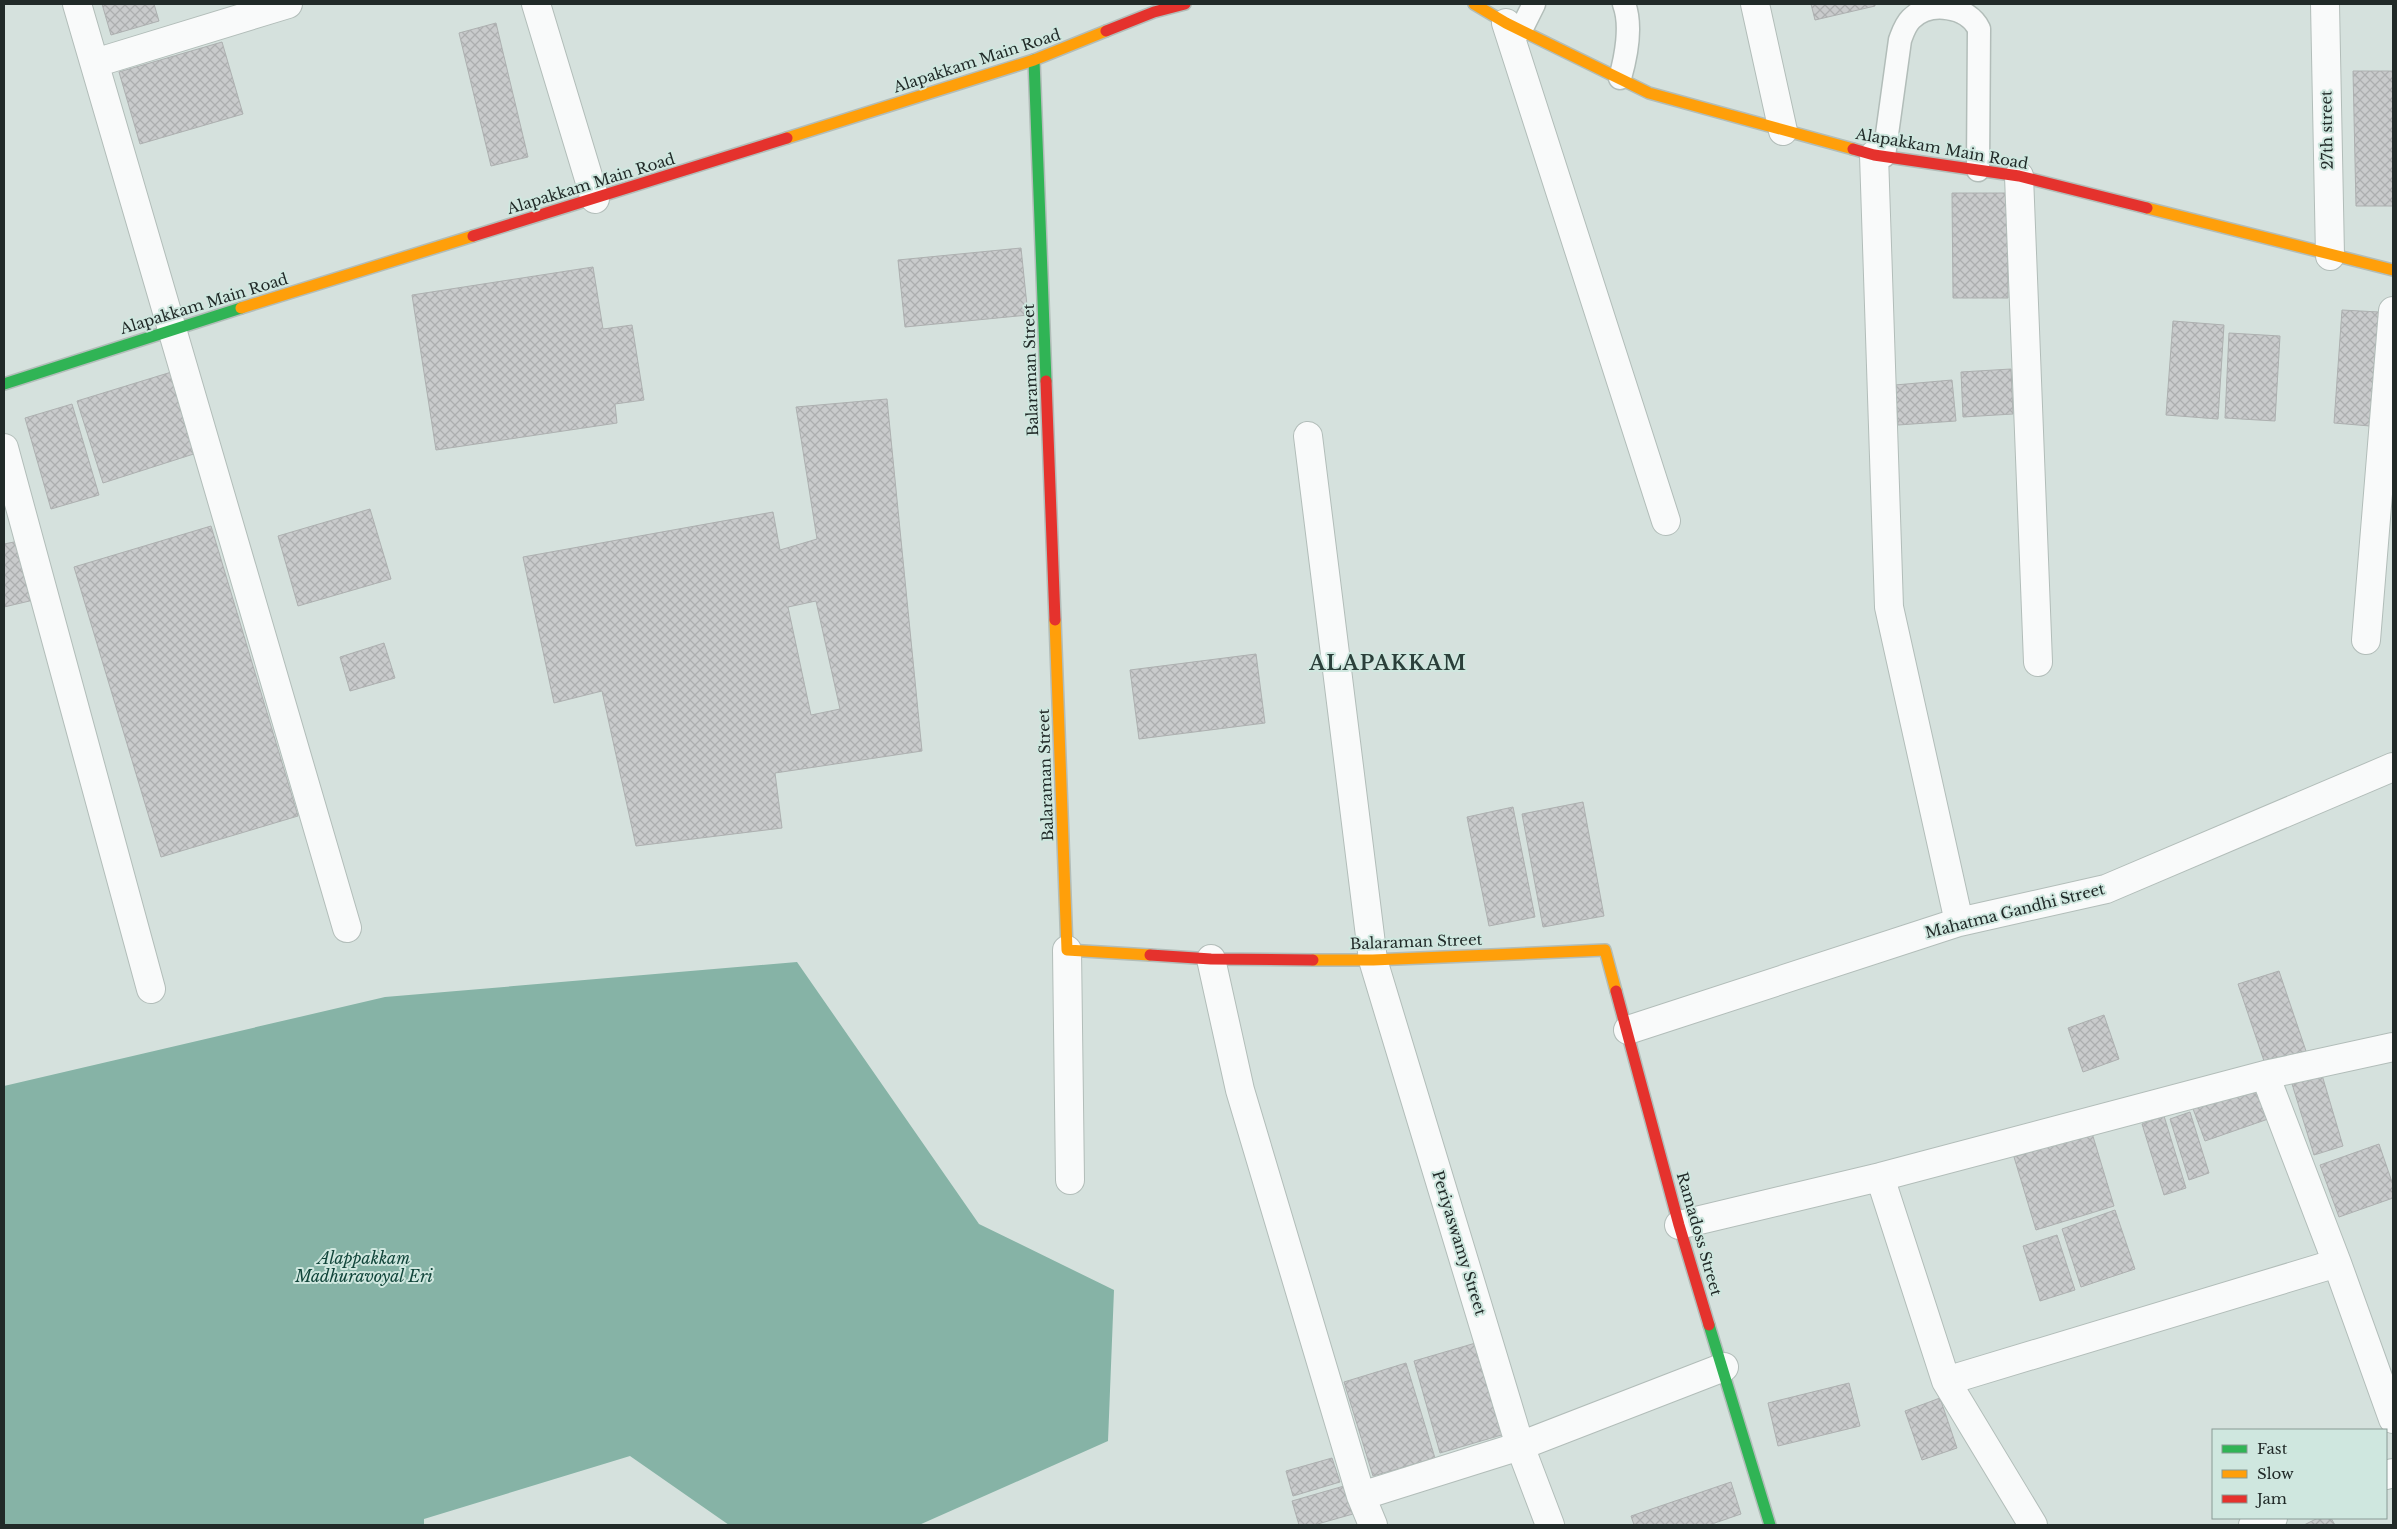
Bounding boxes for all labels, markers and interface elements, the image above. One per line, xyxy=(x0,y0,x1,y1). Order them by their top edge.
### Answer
street label: Alapakkam Main Road xyxy=(890,24,1063,97)
street label: 27th street xyxy=(2316,90,2337,170)
street label: Alapakkam Main Road xyxy=(1853,124,2030,173)
street label: Alapakkam Main Road xyxy=(504,149,677,218)
street label: Alapakkam Main Road xyxy=(117,269,290,338)
street label: Balaraman Street xyxy=(1019,303,1042,437)
district label: ALAPAKKAM xyxy=(1308,651,1467,675)
street label: Balaraman Street xyxy=(1034,708,1057,842)
street label: Mahatma Gandhi Street xyxy=(1923,879,2107,942)
street label: Balaraman Street xyxy=(1349,930,1483,953)
street label: Periyaswamy Street xyxy=(1428,1168,1491,1318)
street label: Ramadoss Street xyxy=(1673,1170,1726,1298)
water label: Alappakkam Madhuravoyal Eri xyxy=(294,1248,433,1286)
legend xyxy=(2212,1429,2387,1519)
text: Fast xyxy=(2257,1439,2288,1458)
text: Slow xyxy=(2257,1464,2294,1483)
text: Jam xyxy=(2255,1489,2287,1508)

